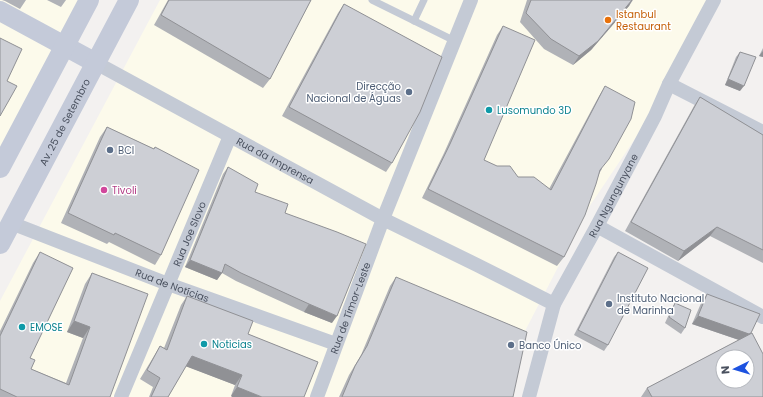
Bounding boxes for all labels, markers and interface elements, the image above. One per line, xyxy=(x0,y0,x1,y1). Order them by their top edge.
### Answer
place label: Istanbul Restaurant xyxy=(616,7,671,34)
marker: Istanbul Restaurant xyxy=(603,15,613,25)
street label: Av. 25 de Setembro xyxy=(35,76,94,168)
place label: Direcção Nacional de Águas xyxy=(306,79,401,106)
marker: Direcção Nacional de Águas xyxy=(404,87,414,97)
place label: Lusomundo 3D xyxy=(497,103,571,118)
marker: Lusomundo 3D xyxy=(484,105,494,115)
street label: Rua da Imprensa xyxy=(234,133,317,188)
place label: BCI xyxy=(118,143,134,158)
marker: BCI xyxy=(105,145,115,155)
street label: Rua Ngungunyane xyxy=(585,151,642,240)
place label: Tivoli xyxy=(112,183,137,198)
marker: Tivoli xyxy=(99,185,109,195)
street label: Rua Joe Slovo xyxy=(169,199,209,269)
street label: Rua de Timor-Leste xyxy=(326,260,374,356)
street label: Rua de Notícias xyxy=(133,265,211,306)
place label: Instituto Nacional de Marinha xyxy=(617,291,704,318)
marker: Instituto Nacional de Marinha xyxy=(604,299,614,309)
place label: EMOSE xyxy=(30,320,63,335)
marker: EMOSE xyxy=(17,322,27,332)
place label: Noticias xyxy=(212,337,252,352)
place label: Banco Único xyxy=(519,338,582,353)
marker: Noticias xyxy=(199,339,209,349)
marker: Banco Único xyxy=(506,340,516,350)
north arrow xyxy=(715,349,755,389)
text: N xyxy=(717,365,733,375)

